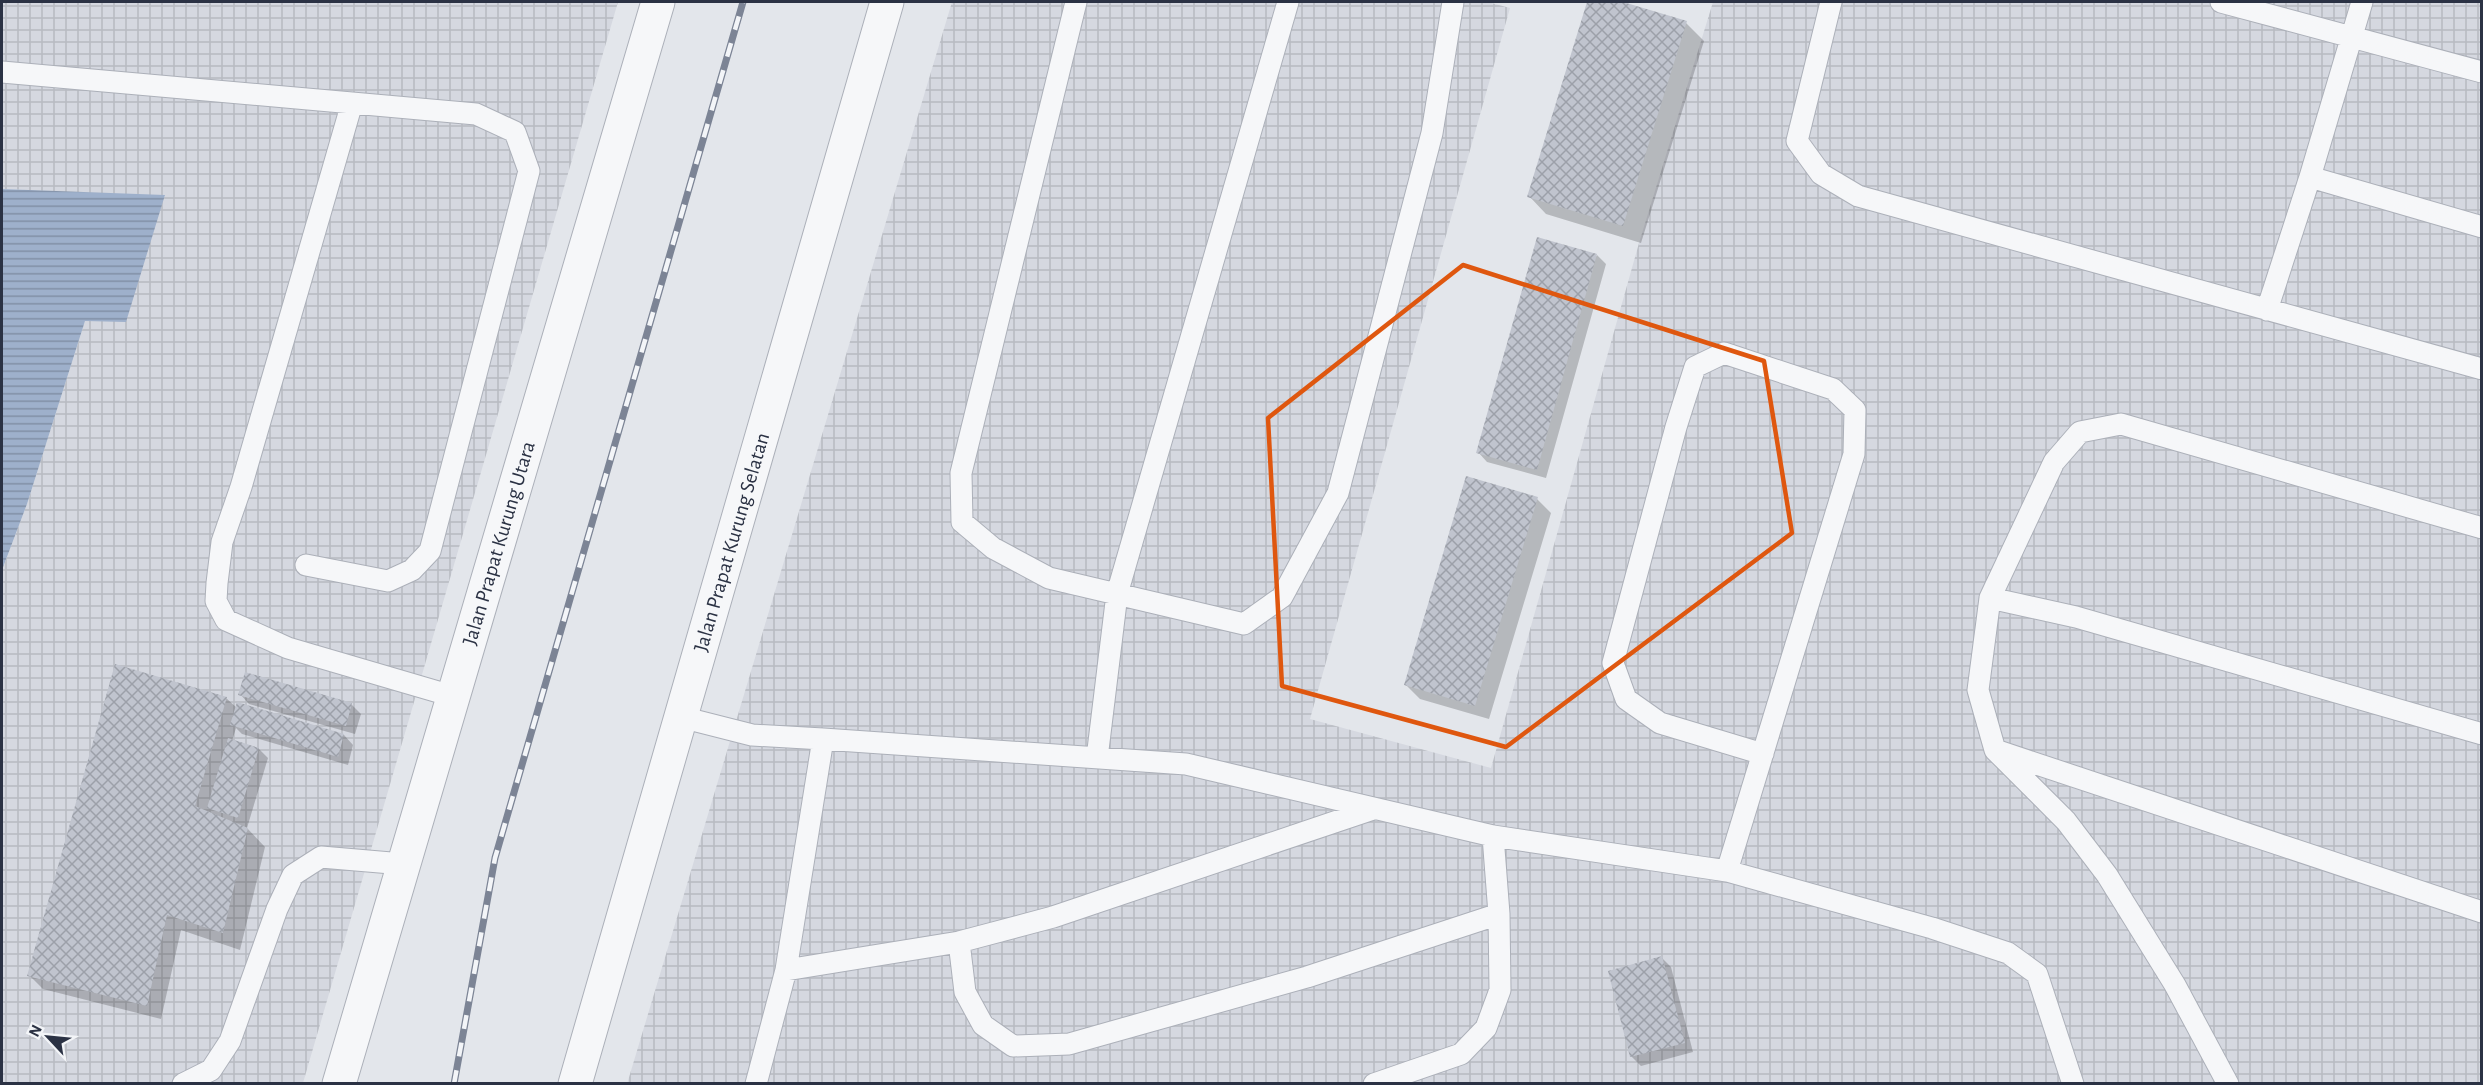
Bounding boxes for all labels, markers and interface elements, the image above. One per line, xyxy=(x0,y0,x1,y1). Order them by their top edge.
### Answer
street label: Jalan Prapat Kurung Selatan xyxy=(690,430,773,654)
street label: Jalan Prapat Kurung Utara xyxy=(459,439,539,648)
north arrow xyxy=(18,1007,78,1067)
text: N xyxy=(26,1022,45,1039)

